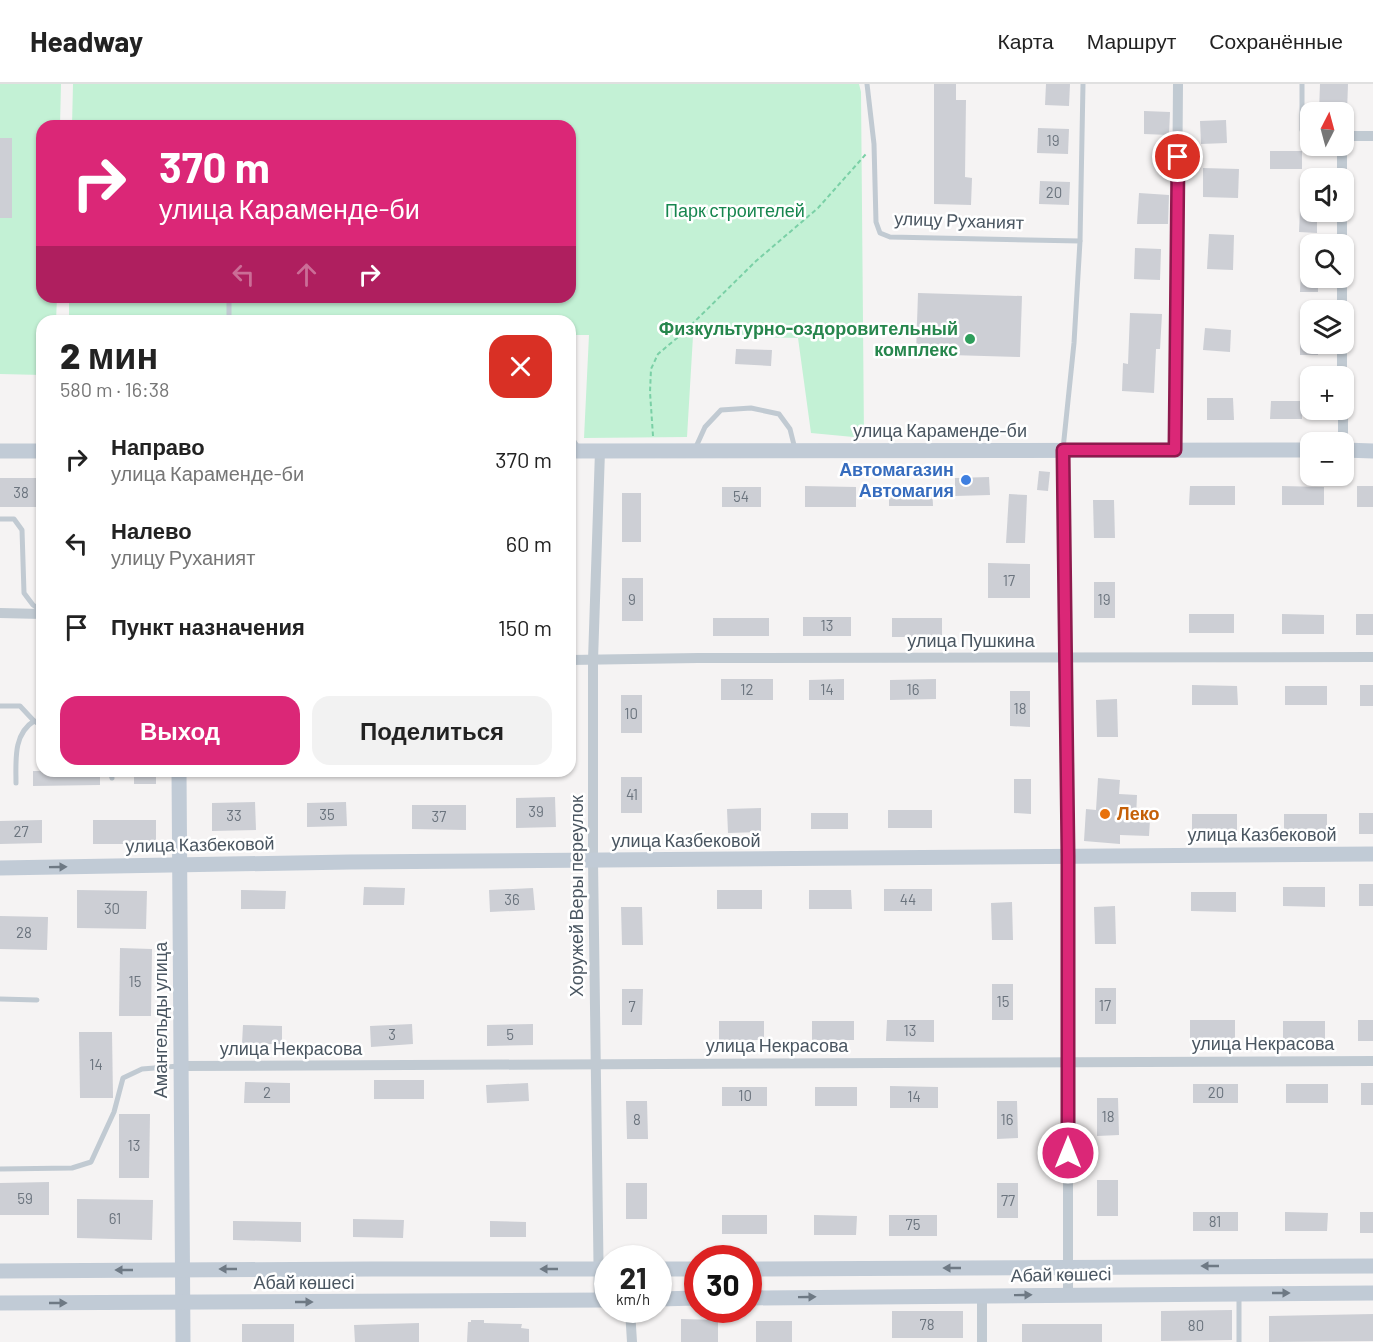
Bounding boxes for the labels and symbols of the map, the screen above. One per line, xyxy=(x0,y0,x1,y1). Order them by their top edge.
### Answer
north arrow xyxy=(1300,102,1354,156)
house number: 19 xyxy=(1046,131,1060,149)
pin xyxy=(1152,131,1203,182)
house number: 20 xyxy=(1046,183,1062,201)
park label: Парк строителей xyxy=(665,199,805,221)
street label: улицу Руханият xyxy=(894,207,1024,233)
place label: Физкультурно-оздоровительный комплекс xyxy=(659,317,958,360)
marker: Физкультурно-оздоровительный комплекс xyxy=(963,332,977,346)
street label: улица Караменде-би xyxy=(853,419,1027,441)
place label: Автомагазин Автомагия xyxy=(839,458,954,501)
marker: Автомагазин Автомагия xyxy=(959,473,973,487)
house number: 38 xyxy=(13,483,29,501)
house number: 54 xyxy=(733,487,749,505)
house number: 17 xyxy=(1003,571,1015,589)
house number: 9 xyxy=(628,590,636,608)
house number: 19 xyxy=(1097,590,1111,608)
house number: 13 xyxy=(821,616,833,634)
street label: улица Пушкина xyxy=(907,629,1036,651)
house number: 12 xyxy=(740,680,754,698)
house number: 14 xyxy=(820,680,834,698)
house number: 16 xyxy=(907,680,919,698)
house number: 18 xyxy=(1013,699,1027,717)
house number: 10 xyxy=(624,704,638,722)
house number: 41 xyxy=(626,785,638,803)
street label: Хоружей Веры переулок xyxy=(565,795,587,997)
house number: 39 xyxy=(528,802,544,820)
place label: Леко xyxy=(1117,802,1159,824)
house number: 35 xyxy=(319,805,335,823)
house number: 33 xyxy=(226,806,242,824)
house number: 37 xyxy=(432,807,446,825)
marker: Леко xyxy=(1098,807,1112,821)
house number: 27 xyxy=(13,822,29,840)
street label: улица Казбековой xyxy=(1187,823,1337,845)
street label: улица Казбековой xyxy=(611,829,761,851)
street label: улица Казбековой xyxy=(125,832,275,856)
one-way arrow xyxy=(49,863,68,872)
house number: 36 xyxy=(504,890,520,908)
house number: 44 xyxy=(900,890,916,908)
house number: 30 xyxy=(104,899,120,917)
house number: 28 xyxy=(16,923,32,941)
street label: Амангельды улица xyxy=(149,941,171,1098)
house number: 15 xyxy=(129,972,141,990)
house number: 15 xyxy=(997,992,1009,1010)
house number: 17 xyxy=(1099,996,1111,1014)
house number: 7 xyxy=(628,997,636,1015)
house number: 13 xyxy=(904,1021,916,1039)
house number: 3 xyxy=(388,1025,396,1043)
house number: 5 xyxy=(506,1025,514,1043)
street label: улица Некрасова xyxy=(1192,1032,1335,1054)
street label: улица Некрасова xyxy=(706,1034,849,1056)
street label: улица Некрасова xyxy=(220,1037,363,1059)
house number: 14 xyxy=(89,1055,103,1073)
house number: 2 xyxy=(263,1083,271,1101)
house number: 20 xyxy=(1208,1083,1224,1101)
house number: 10 xyxy=(738,1086,752,1104)
house number: 14 xyxy=(907,1087,921,1105)
house number: 18 xyxy=(1101,1107,1115,1125)
house number: 8 xyxy=(633,1110,641,1128)
house number: 16 xyxy=(1001,1110,1013,1128)
position arrow xyxy=(1036,1121,1100,1185)
house number: 13 xyxy=(128,1136,140,1154)
house number: 59 xyxy=(17,1189,33,1207)
house number: 77 xyxy=(1001,1191,1015,1209)
house number: 61 xyxy=(109,1209,121,1227)
house number: 81 xyxy=(1209,1212,1221,1230)
house number: 75 xyxy=(906,1215,920,1233)
speed limit sign: 30 xyxy=(684,1245,762,1323)
one-way arrow xyxy=(1200,1261,1219,1271)
street label: Абай көшесі xyxy=(1010,1262,1112,1286)
one-way arrow xyxy=(942,1263,961,1273)
one-way arrow xyxy=(219,1264,238,1274)
one-way arrow xyxy=(540,1264,559,1274)
one-way arrow xyxy=(114,1265,133,1275)
street label: Абай көшесі xyxy=(254,1271,354,1293)
one-way arrow xyxy=(1271,1288,1290,1298)
one-way arrow xyxy=(1013,1290,1032,1300)
one-way arrow xyxy=(797,1292,816,1302)
one-way arrow xyxy=(294,1297,313,1307)
one-way arrow xyxy=(49,1298,68,1308)
house number: 78 xyxy=(920,1315,934,1333)
house number: 80 xyxy=(1188,1316,1204,1334)

